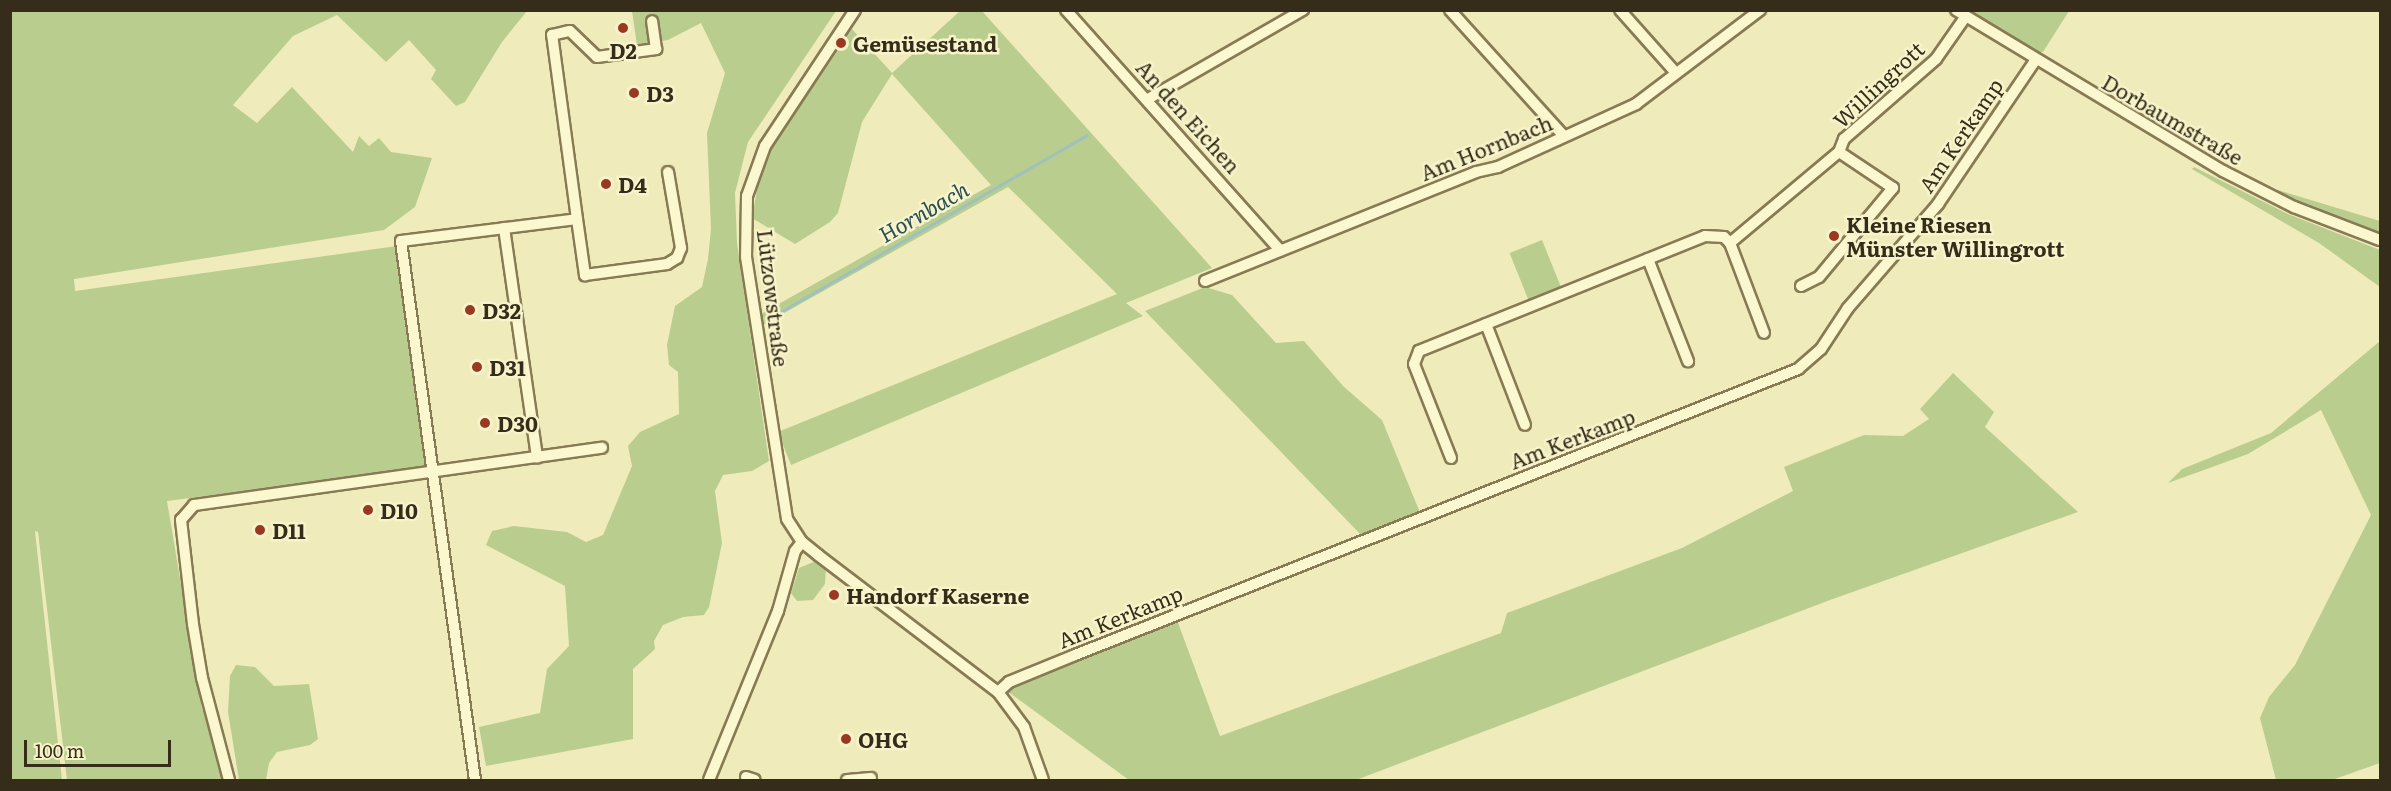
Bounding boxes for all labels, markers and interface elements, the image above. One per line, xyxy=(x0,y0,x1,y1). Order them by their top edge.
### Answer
marker: D2 xyxy=(616,21,630,35)
place label: Gemüsestand xyxy=(853,30,997,56)
marker: Gemüsestand xyxy=(834,36,848,50)
street label: Willingrott xyxy=(1827,36,1929,132)
place label: D2 xyxy=(609,37,637,63)
street label: An den Eichen xyxy=(1132,54,1246,178)
street label: Dorbaumstraße xyxy=(2098,68,2248,170)
street label: Am Kerkamp xyxy=(1913,73,2007,197)
place label: D3 xyxy=(646,80,674,106)
marker: D3 xyxy=(627,86,641,100)
street label: Am Hornbach xyxy=(1416,109,1556,185)
place label: D4 xyxy=(618,171,647,197)
water label: Hornbach xyxy=(873,175,973,247)
marker: D4 xyxy=(599,177,613,191)
place label: Kleine Riesen Münster Willingrott xyxy=(1846,211,2065,261)
street label: Lützowstraße xyxy=(753,228,795,368)
marker: Kleine Riesen Münster Willingrott xyxy=(1827,229,1841,243)
place label: D32 xyxy=(482,297,521,323)
marker: D32 xyxy=(463,303,477,317)
place label: D31 xyxy=(489,354,526,380)
marker: D31 xyxy=(470,360,484,374)
street label: Am Kerkamp xyxy=(1506,403,1638,473)
place label: D30 xyxy=(497,410,538,436)
marker: D30 xyxy=(478,416,492,430)
place label: D10 xyxy=(380,497,418,523)
marker: D10 xyxy=(361,503,375,517)
place label: D11 xyxy=(272,517,306,543)
marker: D11 xyxy=(253,523,267,537)
street label: Am Kerkamp xyxy=(1054,580,1186,652)
place label: Handorf Kaserne xyxy=(846,582,1029,608)
marker: Handorf Kaserne xyxy=(827,588,841,602)
place label: OHG xyxy=(858,726,908,752)
scale bar xyxy=(27,728,174,766)
marker: OHG xyxy=(839,732,853,746)
text: 100 m xyxy=(35,737,84,764)

